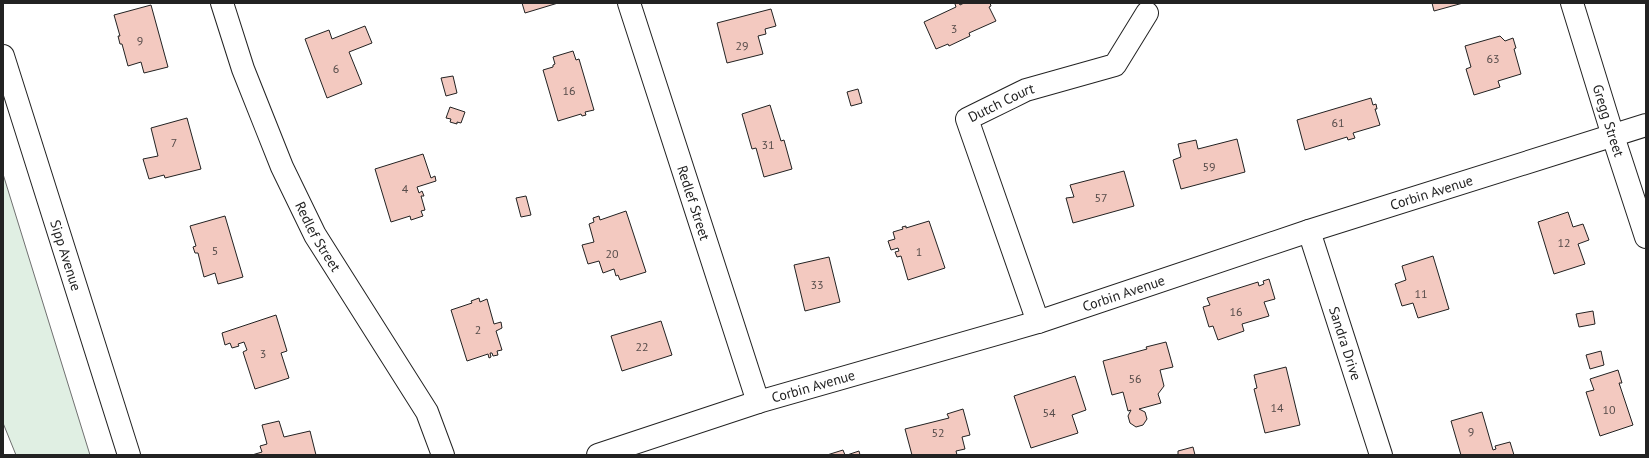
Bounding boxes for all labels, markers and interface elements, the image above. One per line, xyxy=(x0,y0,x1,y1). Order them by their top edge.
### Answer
house number: 3 xyxy=(951,21,957,36)
house number: 9 xyxy=(137,33,143,48)
house number: 29 xyxy=(735,38,749,53)
house number: 63 xyxy=(1486,51,1500,66)
house number: 6 xyxy=(333,61,339,76)
street label: Dutch Court xyxy=(965,79,1036,126)
street label: Gregg Street xyxy=(1589,82,1628,159)
house number: 16 xyxy=(562,83,576,98)
house number: 61 xyxy=(1331,115,1345,130)
house number: 7 xyxy=(171,135,177,150)
house number: 31 xyxy=(761,137,775,152)
house number: 59 xyxy=(1202,159,1216,174)
street label: Redlef Street xyxy=(673,163,714,243)
street label: Corbin Avenue xyxy=(1388,171,1475,214)
house number: 4 xyxy=(402,181,409,196)
house number: 57 xyxy=(1094,190,1108,205)
street label: Redlef Street xyxy=(291,199,345,275)
street label: Sipp Avenue xyxy=(46,218,86,293)
house number: 12 xyxy=(1557,235,1571,250)
house number: 5 xyxy=(212,243,218,258)
house number: 1 xyxy=(916,244,922,259)
house number: 20 xyxy=(605,246,619,261)
street label: Corbin Avenue xyxy=(1080,271,1167,315)
house number: 33 xyxy=(810,277,824,292)
house number: 11 xyxy=(1414,286,1428,301)
house number: 16 xyxy=(1229,304,1243,319)
street label: Sandra Drive xyxy=(1325,304,1365,383)
house number: 2 xyxy=(475,322,481,337)
house number: 22 xyxy=(635,339,649,354)
house number: 3 xyxy=(260,346,266,361)
street label: Corbin Avenue xyxy=(769,366,857,407)
house number: 56 xyxy=(1128,371,1142,386)
house number: 14 xyxy=(1270,400,1284,415)
house number: 10 xyxy=(1602,402,1616,417)
house number: 54 xyxy=(1042,405,1056,420)
house number: 9 xyxy=(1468,424,1474,439)
house number: 52 xyxy=(931,425,945,440)

